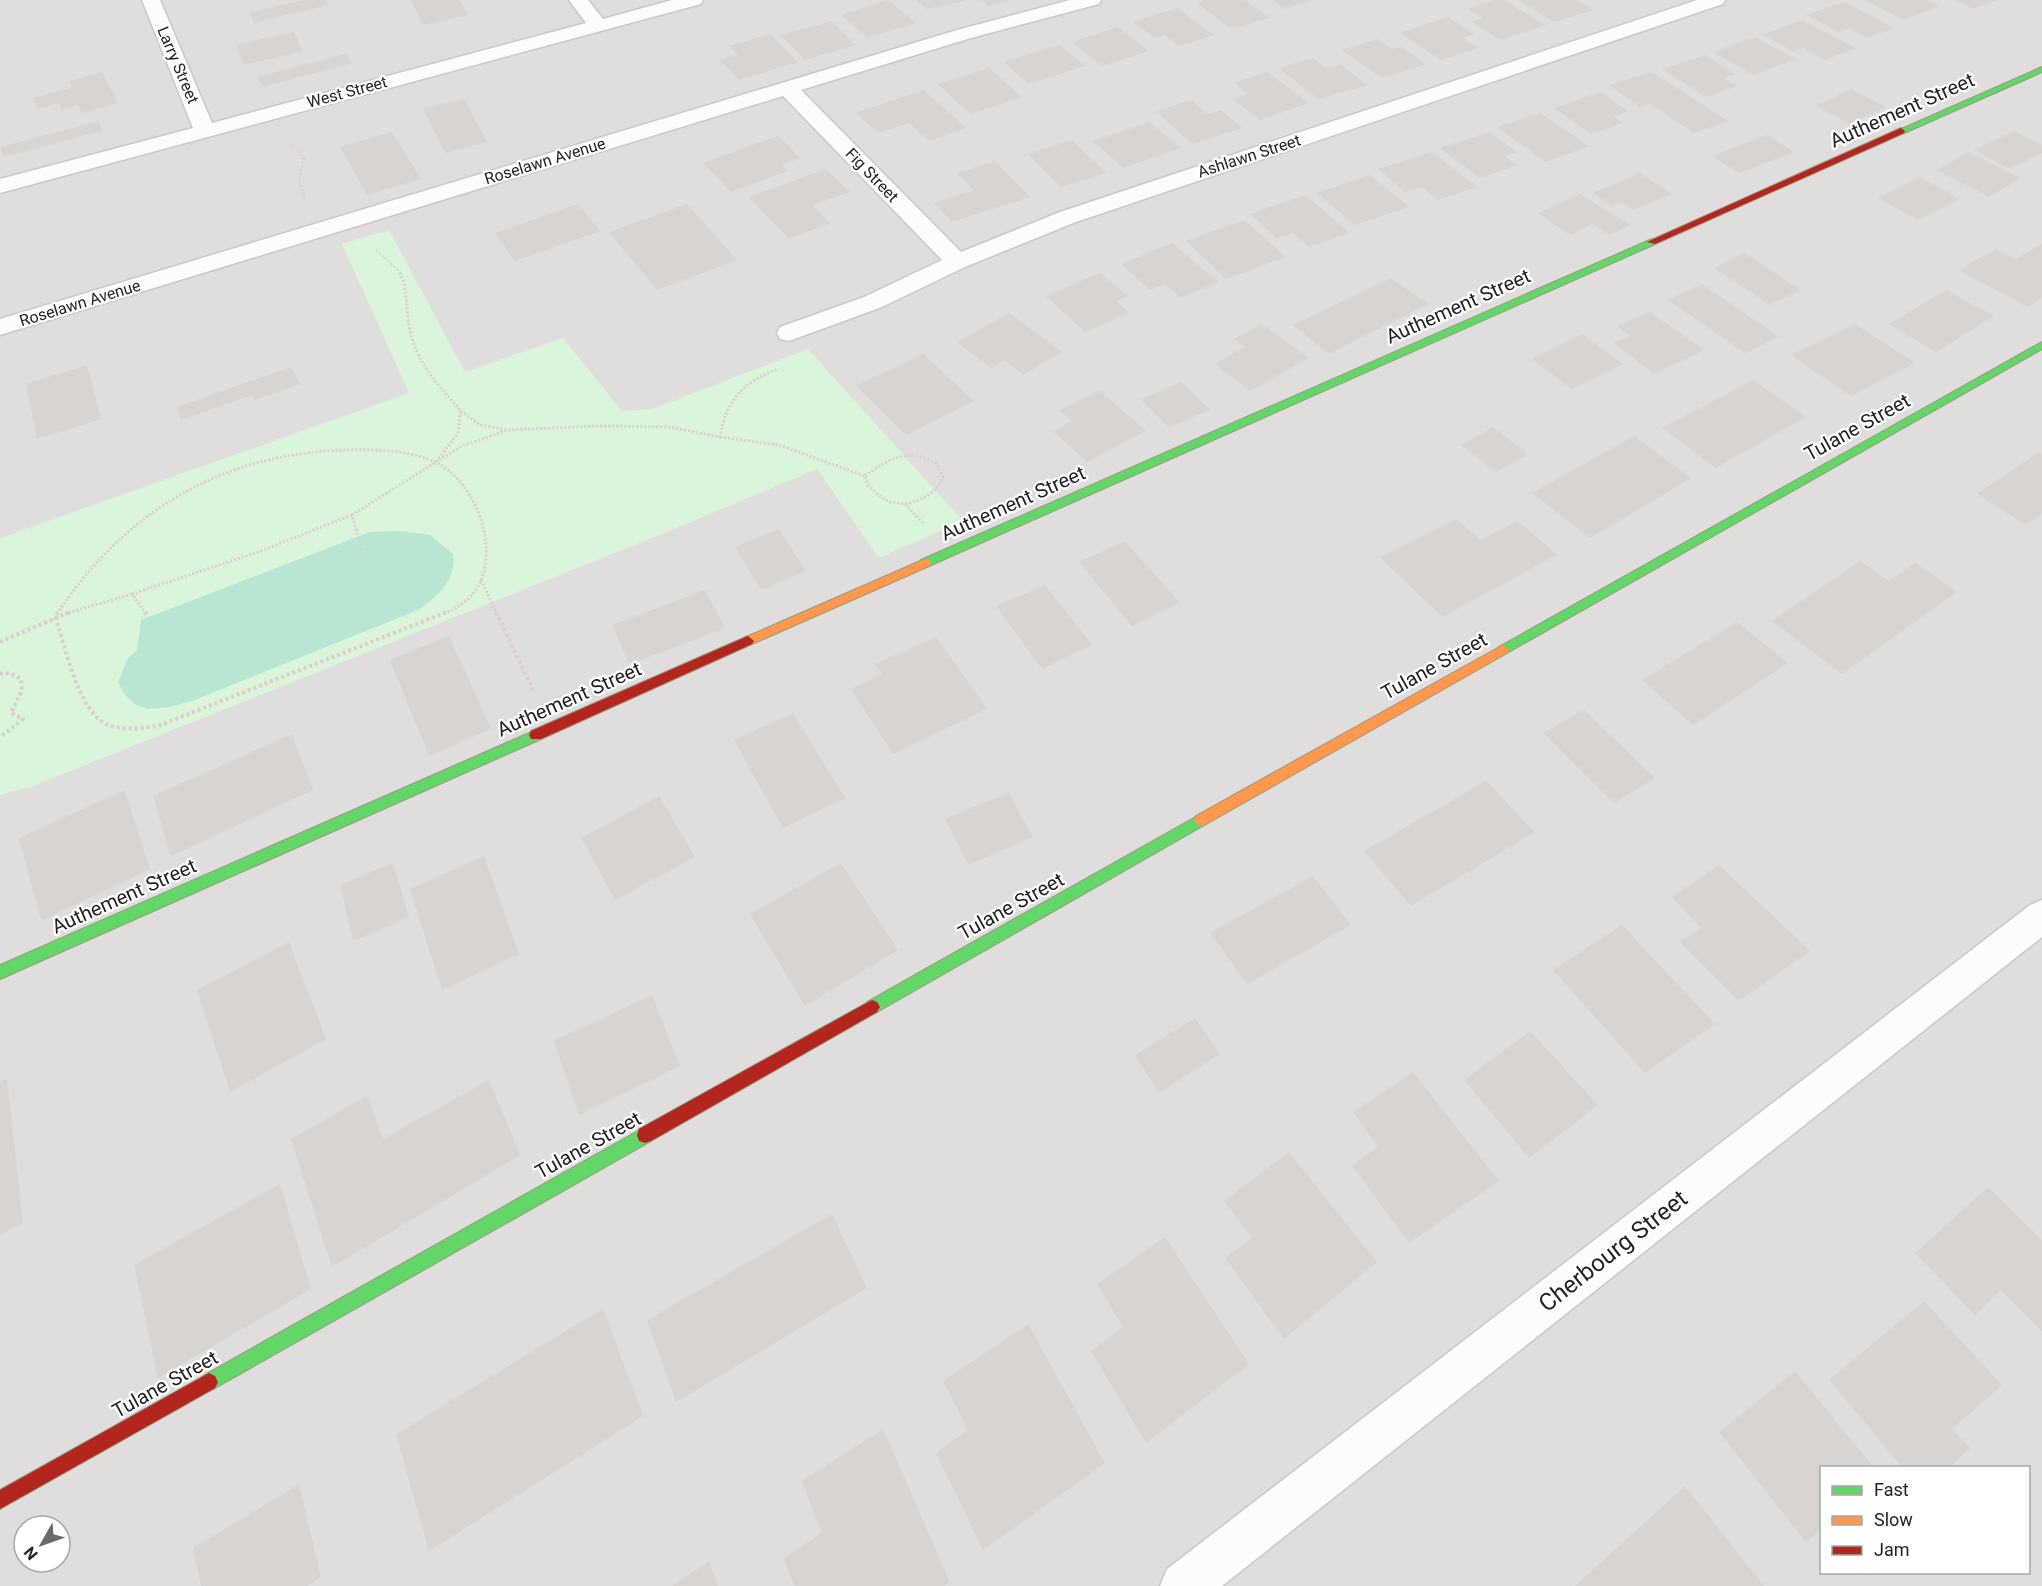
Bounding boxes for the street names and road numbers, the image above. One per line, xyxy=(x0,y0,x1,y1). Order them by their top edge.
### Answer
street label: Larry Street xyxy=(153,24,203,106)
street label: Authement Street xyxy=(1826,67,1978,153)
street label: West Street xyxy=(305,72,389,112)
street label: Ashlawn Street xyxy=(1195,130,1303,182)
street label: Roselawn Avenue xyxy=(482,134,608,188)
street label: Fig Street xyxy=(842,144,902,206)
street label: Authement Street xyxy=(1382,263,1534,349)
street label: Roselawn Avenue xyxy=(17,276,143,330)
street label: Tulane Street xyxy=(1800,388,1914,466)
street label: Authement Street xyxy=(937,460,1089,546)
street label: Tulane Street xyxy=(1377,627,1491,705)
street label: Authement Street xyxy=(493,656,645,742)
street label: Authement Street xyxy=(48,853,200,939)
street label: Tulane Street xyxy=(954,867,1068,945)
street label: Tulane Street xyxy=(531,1106,645,1184)
street label: Cherbourg Street xyxy=(1533,1184,1693,1318)
street label: Tulane Street xyxy=(108,1345,222,1423)

